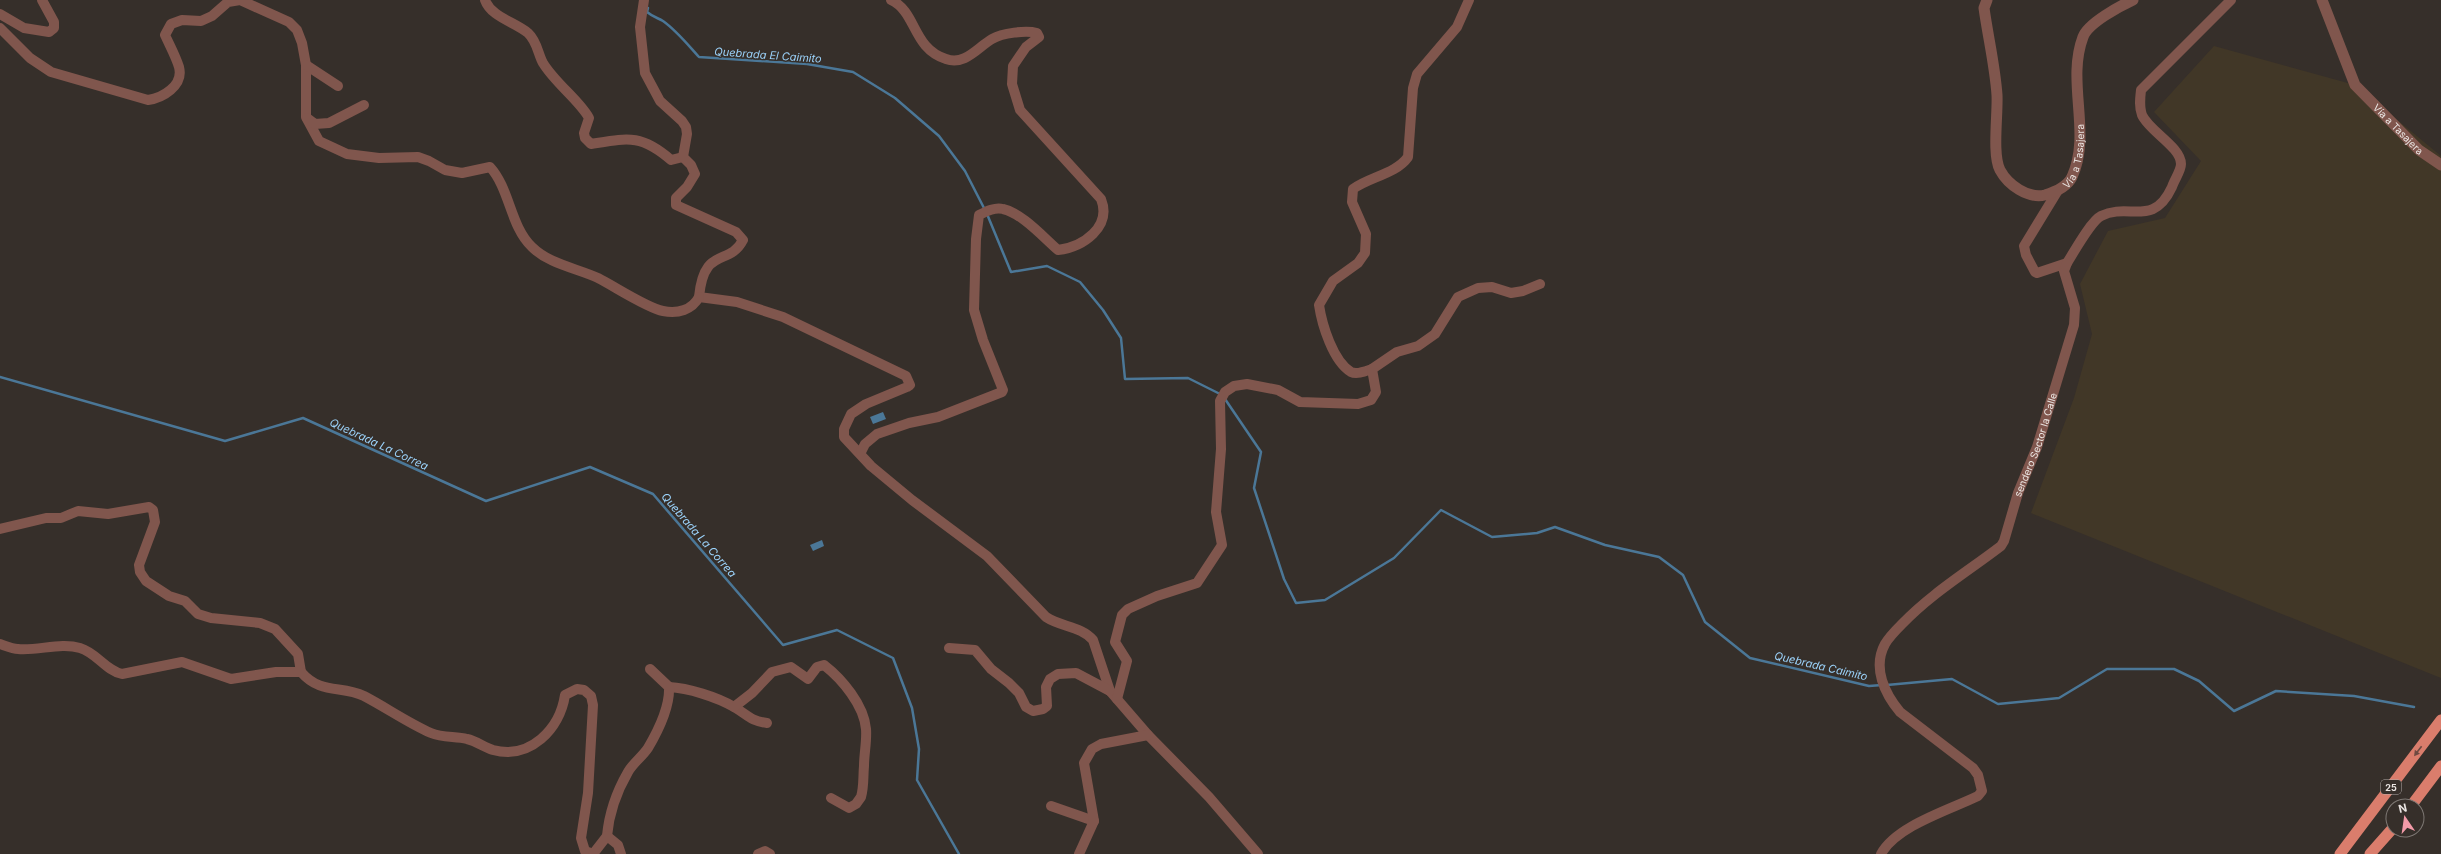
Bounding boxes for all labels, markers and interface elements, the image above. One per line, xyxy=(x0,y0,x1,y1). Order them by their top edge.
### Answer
water label: Quebrada El Caimito xyxy=(714,44,823,66)
street label: Vía a Tasajera xyxy=(2371,101,2425,157)
street label: Vía a Tasajera xyxy=(2060,124,2086,191)
street label: sendero Sector la Calle xyxy=(2011,391,2059,498)
water label: Quebrada La Correa xyxy=(327,415,431,473)
water label: Quebrada La Correa xyxy=(658,490,740,580)
water label: Quebrada Caimito xyxy=(1773,648,1869,684)
one-way arrow xyxy=(2414,746,2422,757)
road number: 25 xyxy=(2381,780,2401,794)
north arrow xyxy=(2385,798,2425,838)
text: N xyxy=(2397,800,2408,816)

